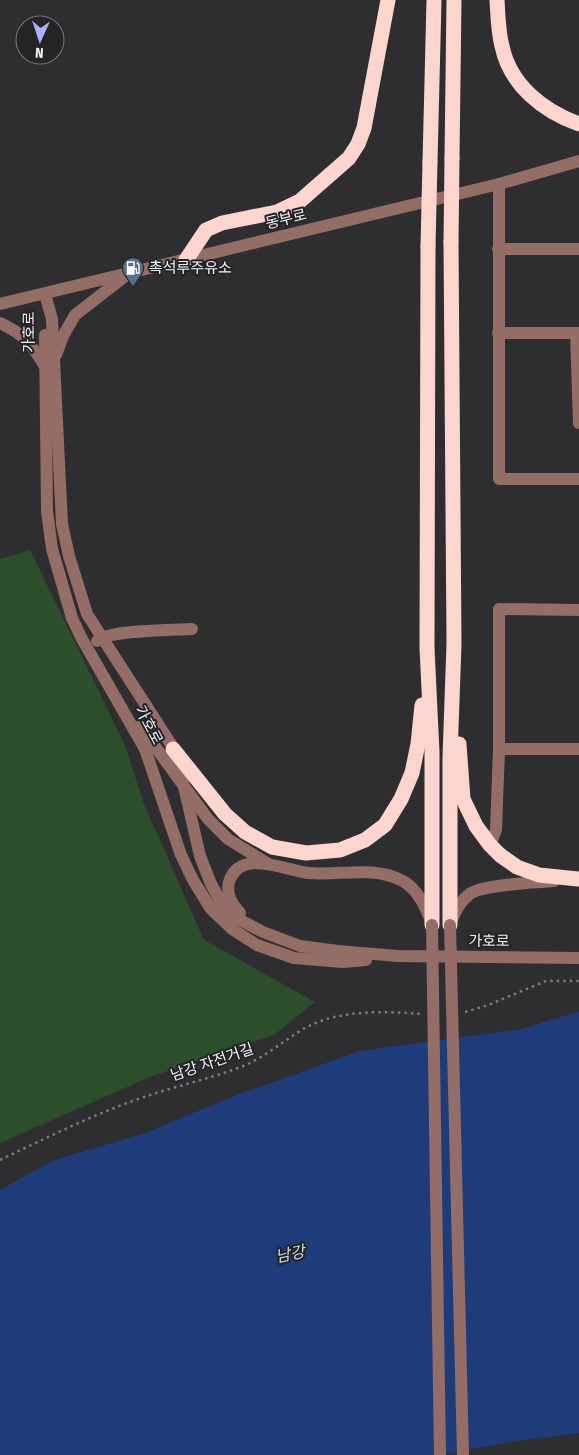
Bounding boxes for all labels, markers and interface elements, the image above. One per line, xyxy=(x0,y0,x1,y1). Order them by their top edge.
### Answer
north arrow xyxy=(15,15,65,65)
text: N xyxy=(35,44,44,61)
street label: 동부로 xyxy=(264,205,308,233)
fuel station icon: 촉석루주유소 xyxy=(121,256,145,287)
place label: 촉석루주유소 xyxy=(149,259,232,277)
street label: 가호로 xyxy=(20,311,38,353)
street label: 가호로 xyxy=(131,702,167,748)
street label: 가호로 xyxy=(468,932,510,950)
street label: 남강 자전거길 xyxy=(168,1039,256,1085)
water label: 남강 xyxy=(274,1241,309,1266)

